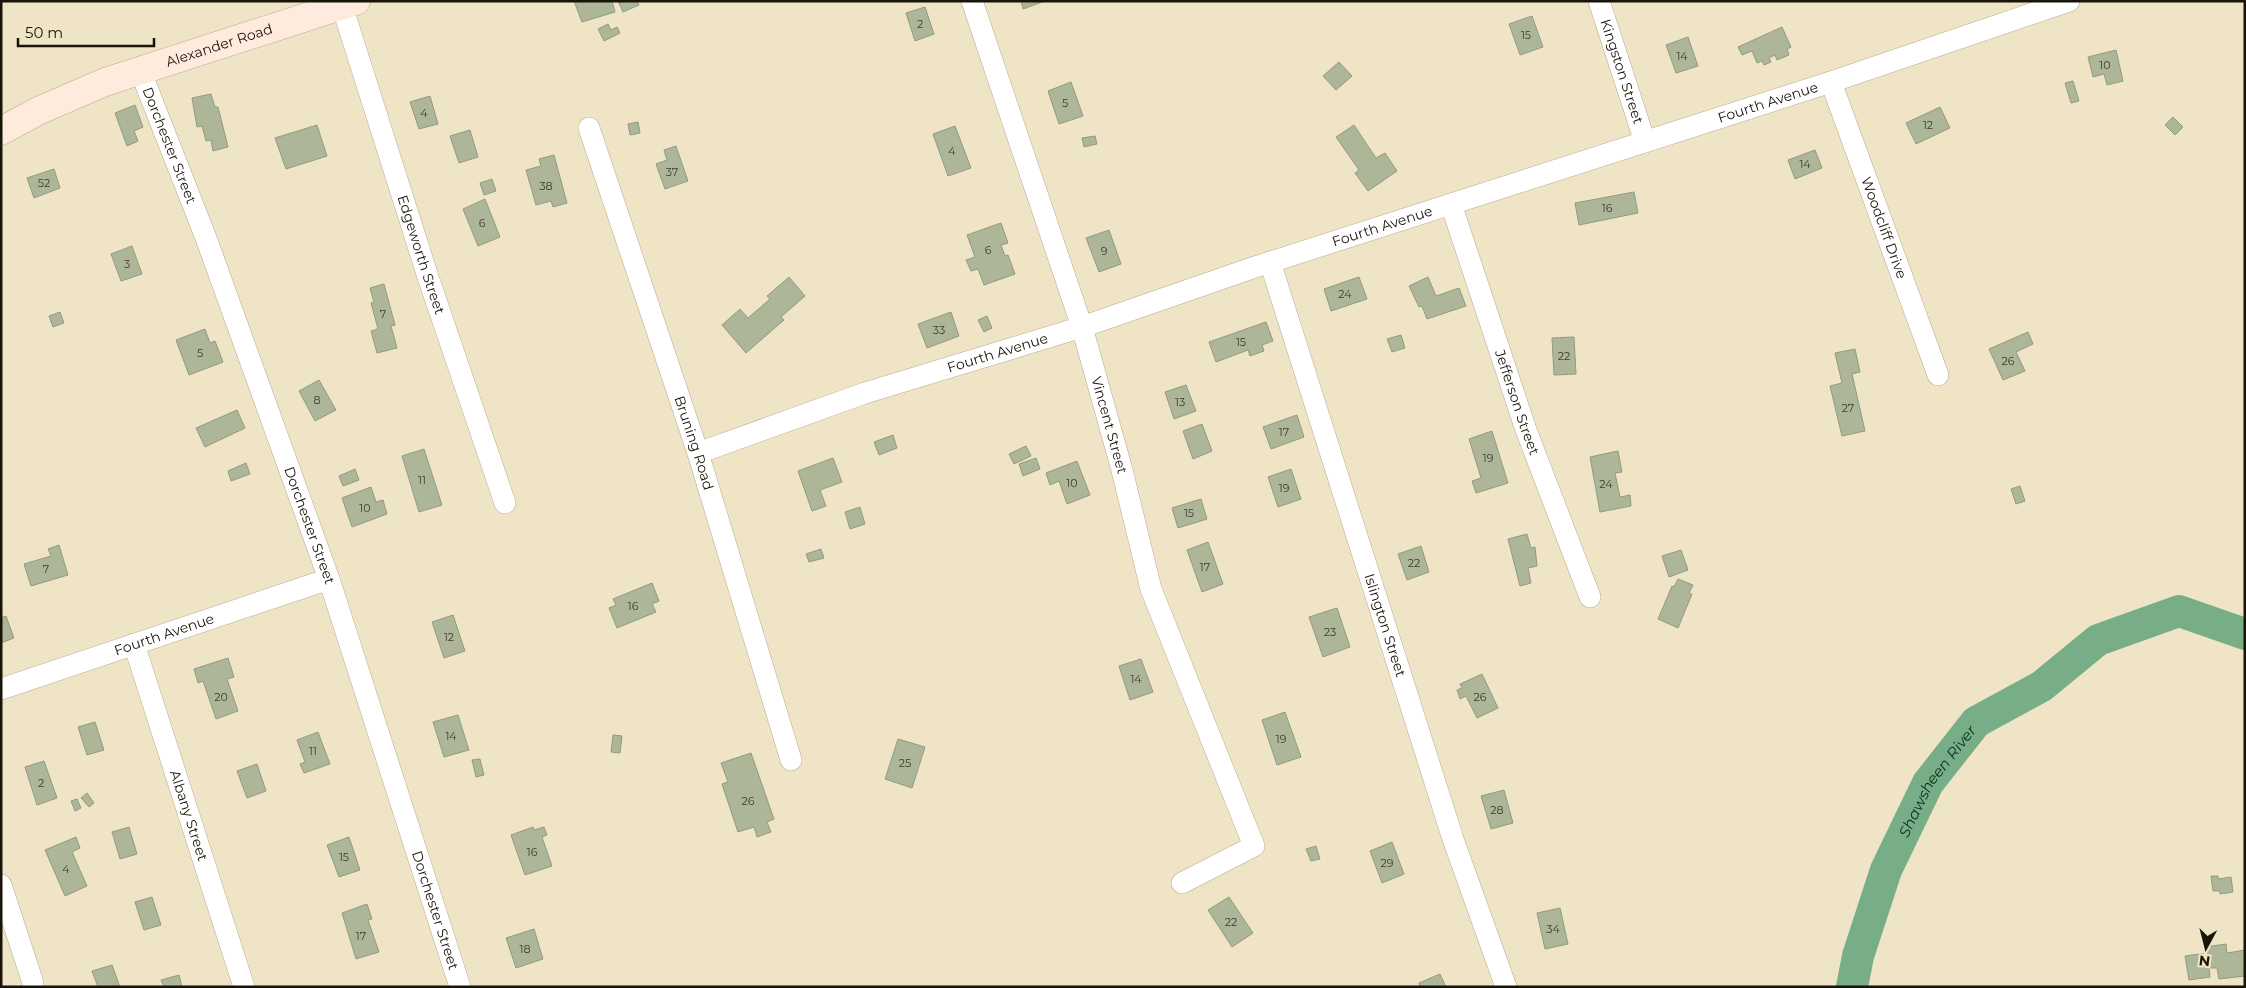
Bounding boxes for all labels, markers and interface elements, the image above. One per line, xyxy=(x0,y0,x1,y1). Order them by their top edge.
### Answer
scale bar xyxy=(18,15,154,47)
house number: 2 xyxy=(917,17,923,31)
street label: Kingston Street xyxy=(1596,17,1648,126)
street label: Alexander Road xyxy=(164,20,275,71)
text: 50 m xyxy=(25,23,63,42)
house number: 15 xyxy=(1521,28,1531,42)
house number: 14 xyxy=(1676,49,1688,63)
house number: 10 xyxy=(2099,58,2111,72)
street label: Fourth Avenue xyxy=(1715,78,1820,127)
street label: Dorchester Street xyxy=(139,84,201,207)
house number: 5 xyxy=(1062,96,1068,110)
house number: 4 xyxy=(420,106,428,120)
house number: 12 xyxy=(1923,118,1933,132)
house number: 4 xyxy=(948,144,956,158)
house number: 14 xyxy=(1799,157,1811,171)
house number: 37 xyxy=(666,165,678,179)
street label: Woodcliff Drive xyxy=(1857,174,1911,281)
house number: 52 xyxy=(38,176,50,190)
house number: 38 xyxy=(539,179,553,193)
street label: Edgeworth Street xyxy=(394,193,449,317)
house number: 16 xyxy=(1602,201,1613,215)
street label: Fourth Avenue xyxy=(1330,202,1435,251)
house number: 6 xyxy=(479,216,486,230)
house number: 6 xyxy=(985,243,992,257)
house number: 9 xyxy=(1101,244,1108,258)
house number: 3 xyxy=(124,257,130,271)
house number: 24 xyxy=(1338,287,1352,301)
house number: 7 xyxy=(380,307,386,321)
house number: 33 xyxy=(933,323,945,337)
street label: Fourth Avenue xyxy=(945,329,1050,376)
house number: 15 xyxy=(1236,335,1246,349)
house number: 5 xyxy=(197,346,203,360)
street label: Jefferson Street xyxy=(1491,346,1544,458)
house number: 22 xyxy=(1558,349,1570,363)
house number: 26 xyxy=(2002,354,2015,368)
street label: Vincent Street xyxy=(1087,374,1132,476)
house number: 8 xyxy=(313,393,321,407)
street label: Bruning Road xyxy=(670,393,718,492)
house number: 13 xyxy=(1175,395,1185,409)
house number: 27 xyxy=(1842,401,1854,415)
house number: 17 xyxy=(1279,425,1289,439)
house number: 19 xyxy=(1483,451,1494,465)
street label: Dorchester Street xyxy=(280,464,339,587)
house number: 11 xyxy=(418,473,426,487)
house number: 10 xyxy=(1066,476,1078,490)
house number: 24 xyxy=(1599,477,1613,491)
house number: 19 xyxy=(1279,481,1290,495)
house number: 10 xyxy=(359,501,371,515)
house number: 15 xyxy=(1184,506,1194,520)
house number: 22 xyxy=(1408,556,1420,570)
house number: 17 xyxy=(1200,560,1210,574)
house number: 7 xyxy=(43,562,49,576)
street label: Islington Street xyxy=(1360,571,1410,679)
house number: 16 xyxy=(628,599,639,613)
street label: Fourth Avenue xyxy=(112,609,216,659)
house number: 23 xyxy=(1324,625,1336,639)
house number: 12 xyxy=(444,630,454,644)
house number: 14 xyxy=(1130,672,1142,686)
house number: 20 xyxy=(214,690,228,704)
house number: 26 xyxy=(1474,690,1487,704)
water label: Shawsheen River xyxy=(1894,720,1980,840)
house number: 14 xyxy=(445,729,457,743)
house number: 19 xyxy=(1276,732,1287,746)
house number: 11 xyxy=(309,744,317,758)
house number: 25 xyxy=(899,756,911,770)
street label: Albany Street xyxy=(166,768,212,863)
house number: 2 xyxy=(38,776,44,790)
house number: 26 xyxy=(742,794,755,808)
house number: 28 xyxy=(1490,803,1504,817)
house number: 16 xyxy=(527,845,538,859)
street label: Dorchester Street xyxy=(408,849,463,972)
house number: 15 xyxy=(339,850,349,864)
house number: 29 xyxy=(1381,856,1394,870)
house number: 4 xyxy=(62,862,70,876)
house number: 22 xyxy=(1225,915,1237,929)
house number: 34 xyxy=(1546,922,1560,936)
north arrow xyxy=(2181,923,2231,973)
house number: 17 xyxy=(356,929,366,943)
house number: 18 xyxy=(520,942,531,956)
text: N xyxy=(2198,951,2211,971)

